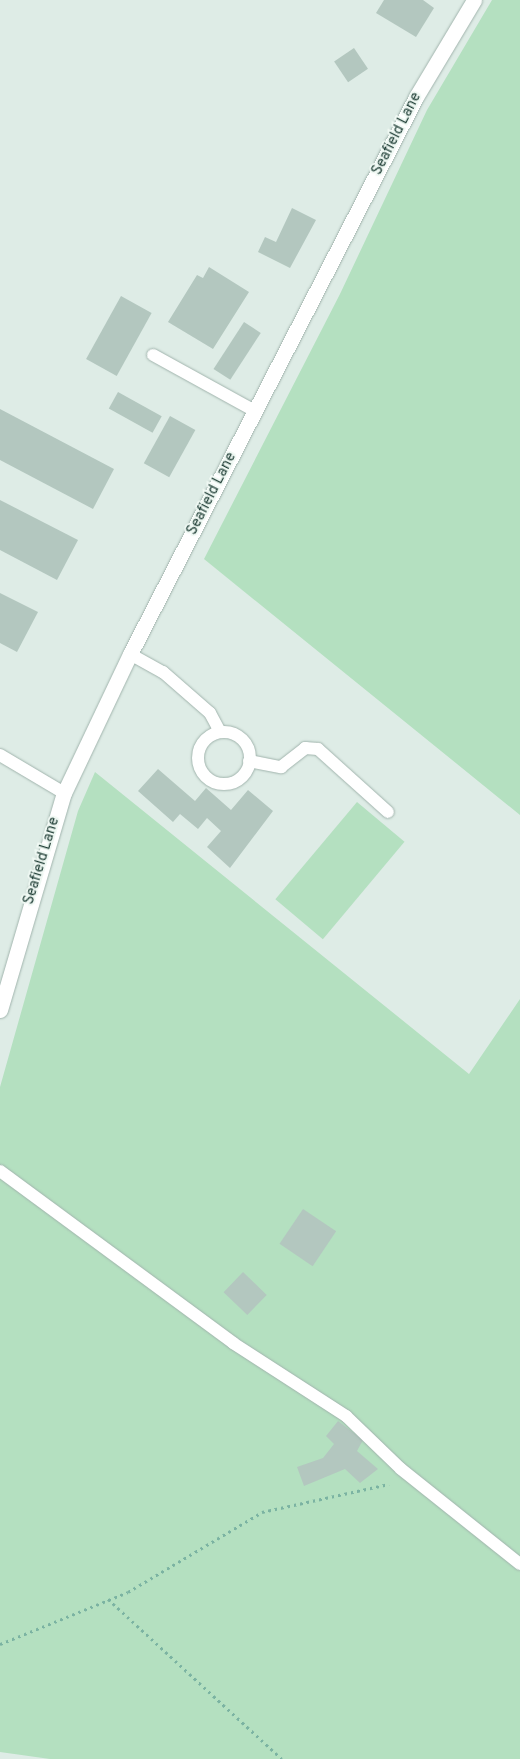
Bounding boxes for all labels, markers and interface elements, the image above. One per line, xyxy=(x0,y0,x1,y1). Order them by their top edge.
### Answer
street label: Seafield Lane xyxy=(368,90,426,178)
street label: Seafield Lane xyxy=(183,450,241,538)
street label: Seafield Lane xyxy=(20,815,64,907)

